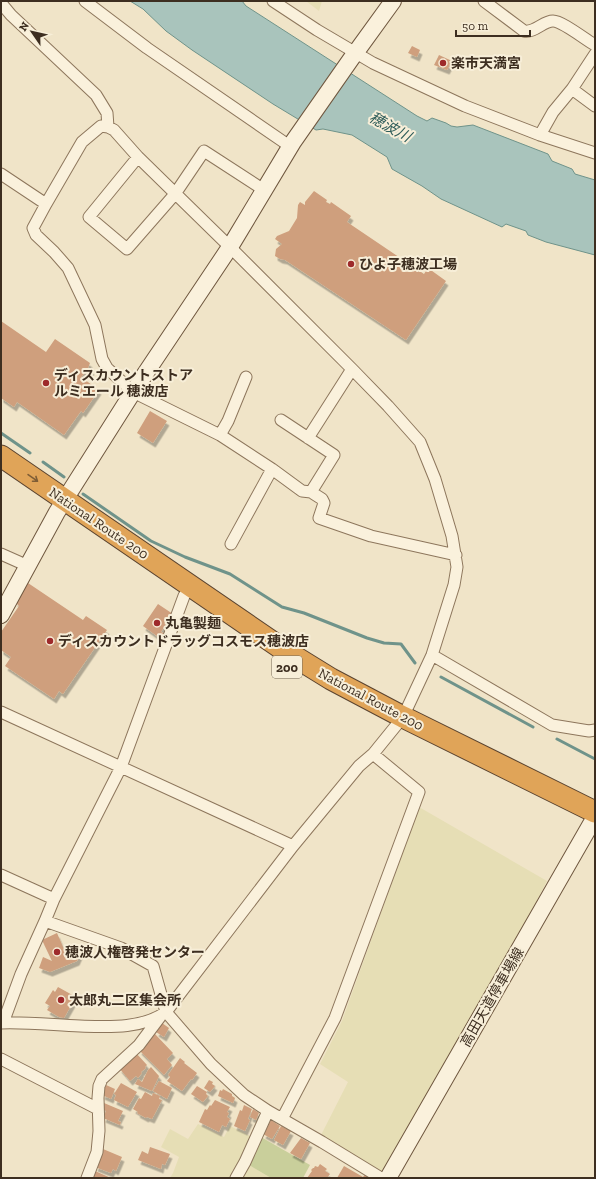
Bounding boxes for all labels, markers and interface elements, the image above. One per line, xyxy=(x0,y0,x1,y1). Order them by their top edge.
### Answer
north arrow xyxy=(12,12,52,52)
scale bar xyxy=(456,12,530,38)
text: N xyxy=(16,19,32,34)
text: 50 m xyxy=(462,19,489,33)
place label: 楽市天満宮 xyxy=(451,55,521,72)
marker: 楽市天満宮 xyxy=(438,58,448,68)
water label: 穂波川 xyxy=(366,108,416,147)
place label: ひよ子穂波工場 xyxy=(359,256,457,273)
marker: ひよ子穂波工場 xyxy=(346,259,356,269)
place label: ディスカウントストア ルミエール 穂波店 xyxy=(54,367,193,400)
marker: ディスカウントストア ルミエール 穂波店 xyxy=(41,378,51,388)
one-way arrow xyxy=(27,474,38,482)
street label: National Route 200 xyxy=(46,484,152,563)
place label: 丸亀製麺 xyxy=(165,615,221,632)
marker: 丸亀製麺 xyxy=(152,618,162,628)
place label: ディスカウントドラッグコスモス穂波店 xyxy=(58,633,309,650)
marker: ディスカウントドラッグコスモス穂波店 xyxy=(45,636,55,646)
road number: 200 xyxy=(272,656,302,678)
street label: National Route 200 xyxy=(315,665,426,734)
place label: 穂波人権啓発センター xyxy=(65,944,205,961)
street label: 高田天道停車場線 xyxy=(457,945,528,1050)
marker: 穂波人権啓発センター xyxy=(52,947,62,957)
place label: 太郎丸二区集会所 xyxy=(69,992,181,1009)
marker: 太郎丸二区集会所 xyxy=(56,995,66,1005)

